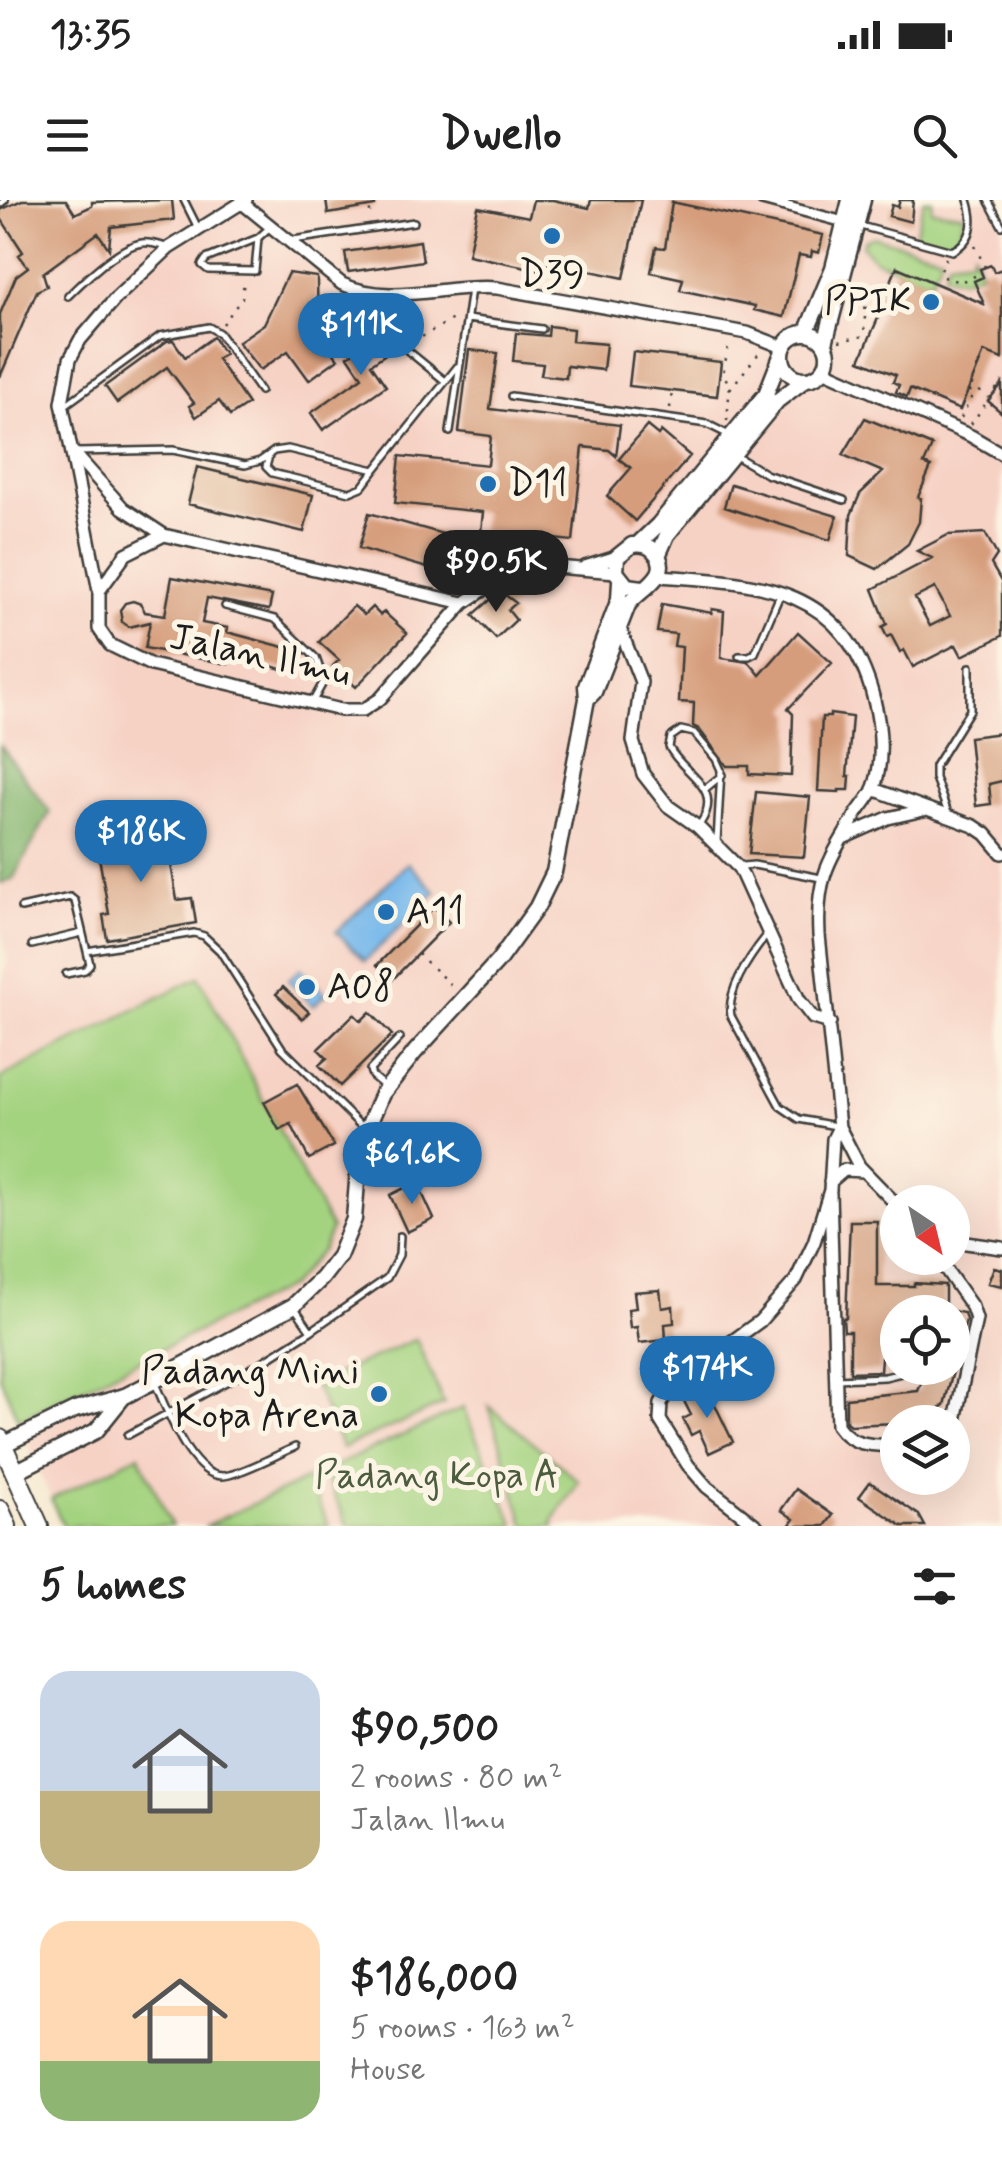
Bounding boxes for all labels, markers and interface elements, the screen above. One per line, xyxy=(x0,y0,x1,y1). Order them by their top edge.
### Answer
text: 13:35 xyxy=(50,11,131,60)
text: Dwello xyxy=(441,106,561,165)
icon: menu xyxy=(40,108,95,163)
icon: search xyxy=(907,108,962,163)
marker: D39 xyxy=(541,225,563,247)
place label: D39 xyxy=(519,251,585,300)
place label: PPIK xyxy=(824,278,911,327)
marker: PPIK xyxy=(920,291,942,313)
pin: $111K xyxy=(291,293,431,378)
text: $111K xyxy=(320,304,402,346)
place label: D11 xyxy=(508,460,568,509)
marker: D11 xyxy=(477,473,499,495)
pin: $90.5K xyxy=(415,530,577,615)
text: $90.5K xyxy=(445,541,547,583)
street label: Jalan Ilmu xyxy=(165,613,355,699)
pin: $186K xyxy=(71,800,211,885)
text: $186K xyxy=(97,811,185,853)
place label: A11 xyxy=(406,888,464,937)
marker: A11 xyxy=(375,901,397,923)
place label: A08 xyxy=(327,963,394,1012)
marker: A08 xyxy=(296,976,318,998)
pin: $61.6K xyxy=(331,1122,493,1207)
text: $61.6K xyxy=(365,1133,459,1175)
north arrow xyxy=(880,1185,970,1275)
map controls xyxy=(880,1185,970,1495)
button: locate xyxy=(880,1295,970,1385)
pin: $174K xyxy=(637,1336,777,1421)
text: $174K xyxy=(662,1347,752,1389)
place label: Padang Mini Kopa Arena xyxy=(141,1348,359,1441)
marker: Padang Mini Kopa Arena xyxy=(368,1383,390,1405)
button: layers xyxy=(880,1405,970,1495)
park label: Padang Kopa A xyxy=(315,1452,559,1501)
text: 5 homes xyxy=(40,1559,186,1614)
icon: filters xyxy=(907,1559,962,1614)
text: $90,500 xyxy=(350,1702,499,1757)
icon: home xyxy=(120,1711,240,1831)
text: 2 rooms · 80 m² xyxy=(350,1757,563,1799)
text: Jalan Ilmu xyxy=(350,1799,505,1841)
text: $186,000 xyxy=(350,1952,518,2007)
icon: home xyxy=(120,1961,240,2081)
text: 5 rooms · 163 m² xyxy=(350,2007,575,2049)
text: House xyxy=(350,2049,426,2091)

